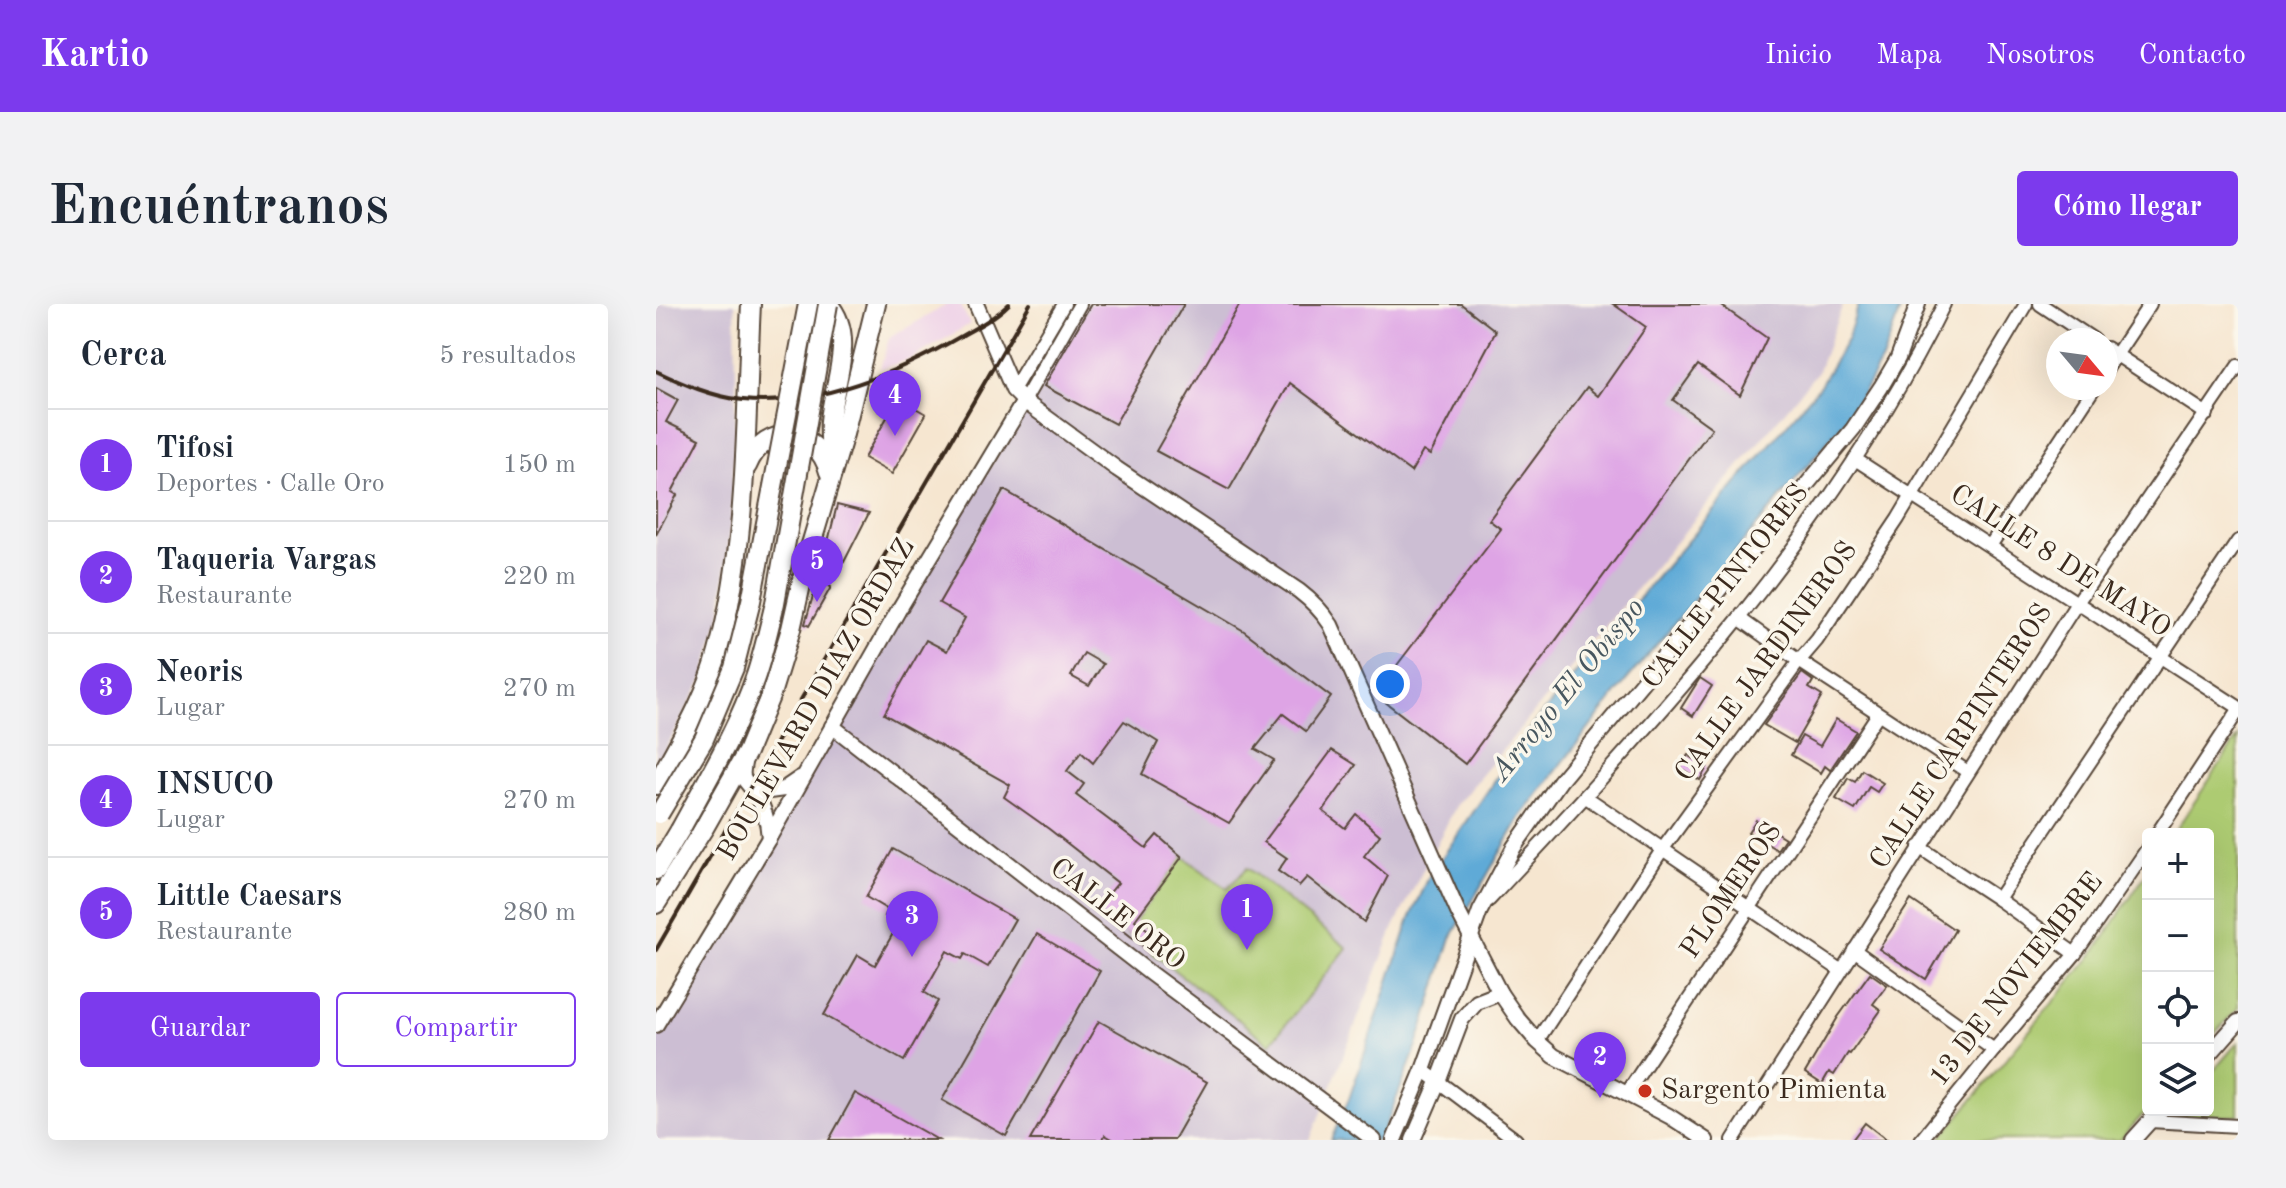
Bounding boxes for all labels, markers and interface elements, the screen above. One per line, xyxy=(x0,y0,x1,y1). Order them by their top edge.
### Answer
text: Kartio xyxy=(40,37,149,75)
text: Inicio xyxy=(1765,42,1832,70)
text: Mapa xyxy=(1876,42,1942,70)
text: Nosotros xyxy=(1986,42,2095,70)
text: Contacto xyxy=(2139,42,2246,70)
button: Cómo llegar xyxy=(2017,171,2238,246)
text: Encuéntranos xyxy=(48,180,389,236)
north arrow xyxy=(2046,328,2118,400)
text: Cerca xyxy=(80,339,166,373)
text: 5 resultados xyxy=(439,343,576,369)
pin: 4 xyxy=(869,370,921,436)
text: Tifosi xyxy=(156,434,234,464)
text: 1 xyxy=(98,452,114,478)
text: 150 m xyxy=(503,452,576,478)
text: Deportes · Calle Oro xyxy=(156,471,385,497)
street label: CALLE PINTORES xyxy=(1638,479,1814,695)
street label: CALLE 8 DE MAYO xyxy=(1945,480,2175,644)
street label: BOULEVARD DIAZ ORDAZ xyxy=(713,534,921,866)
pin: 5 xyxy=(791,536,843,602)
street label: CALLE JARDINEROS xyxy=(1671,537,1863,787)
text: Taqueria Vargas xyxy=(156,546,376,576)
text: 2 xyxy=(98,564,114,590)
text: 220 m xyxy=(503,564,576,590)
text: Restaurante xyxy=(156,583,292,609)
water label: Arroyo El Obispo xyxy=(1484,593,1651,789)
street label: CALLE CARPINTEROS xyxy=(1866,599,2058,875)
text: Neoris xyxy=(156,658,243,688)
your location xyxy=(1370,664,1410,704)
text: 3 xyxy=(98,676,114,702)
text: 270 m xyxy=(503,676,576,702)
text: Lugar xyxy=(156,695,225,721)
text: INSUCO xyxy=(156,770,274,800)
text: 4 xyxy=(98,788,114,814)
text: 270 m xyxy=(503,788,576,814)
text: Lugar xyxy=(156,807,225,833)
street label: PLOMEROS xyxy=(1676,818,1788,964)
map controls xyxy=(2142,828,2214,1116)
button: + xyxy=(2142,828,2214,900)
street label: CALLE ORO xyxy=(1044,854,1190,976)
street label: 13 DE NOVIEMBRE xyxy=(1925,868,2109,1092)
text: Little Caesars xyxy=(156,882,342,912)
pin: 1 xyxy=(1221,884,1273,950)
pin: 3 xyxy=(886,891,938,957)
text: 5 xyxy=(98,900,114,926)
text: 280 m xyxy=(503,900,576,926)
button: − xyxy=(2142,900,2214,972)
text: Restaurante xyxy=(156,919,292,945)
button: locate xyxy=(2142,972,2214,1044)
button: Guardar xyxy=(80,992,320,1067)
button: Compartir xyxy=(336,992,576,1067)
pin: 2 xyxy=(1574,1032,1626,1098)
button: layers xyxy=(2142,1044,2214,1116)
place label: Sargento Pimienta xyxy=(1661,1077,1887,1105)
marker: Sargento Pimienta xyxy=(1636,1082,1654,1100)

